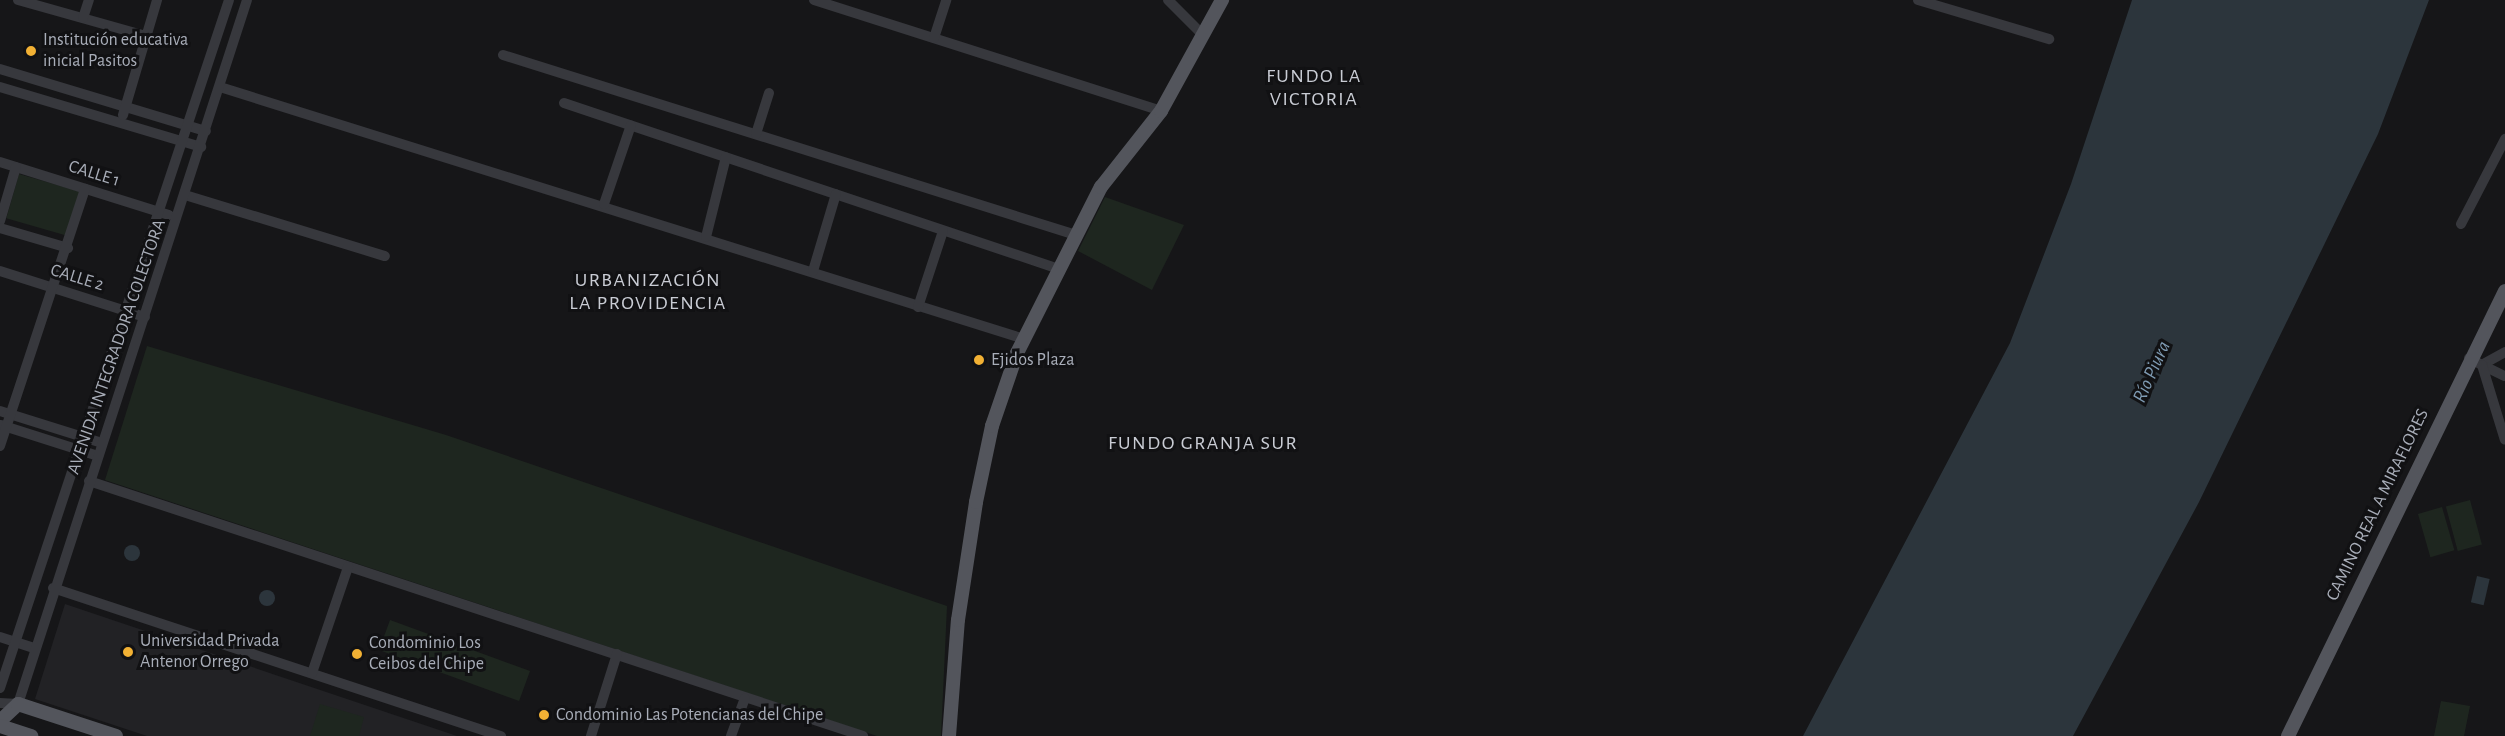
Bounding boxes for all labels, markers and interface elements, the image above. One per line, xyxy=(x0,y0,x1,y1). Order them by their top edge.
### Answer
place label: Institución educativa inicial Pasitos xyxy=(43,30,188,72)
marker: Institución educativa inicial Pasitos xyxy=(24,44,38,58)
district label: FUNDO LA VICTORIA xyxy=(1266,64,1362,111)
street label: CALLE 1 xyxy=(66,156,122,192)
street label: AVENIDA INTEGRADORA COLECTORA xyxy=(63,217,171,477)
street label: CALLE 2 xyxy=(48,260,106,296)
district label: URBANIZACIÓN LA PROVIDENCIA xyxy=(569,269,727,316)
water label: Río Piura xyxy=(2128,337,2176,407)
place label: Ejidos Plaza xyxy=(991,349,1074,371)
marker: Ejidos Plaza xyxy=(972,353,986,367)
street label: CAMINO REAL A MIRAFLORES xyxy=(2322,406,2434,604)
district label: FUNDO GRANJA SUR xyxy=(1108,431,1298,455)
place label: Universidad Privada Antenor Orrego xyxy=(140,631,279,674)
place label: Condominio Los Ceibos del Chipe xyxy=(369,633,484,676)
marker: Universidad Privada Antenor Orrego xyxy=(121,645,135,659)
marker: Condominio Los Ceibos del Chipe xyxy=(350,647,364,661)
place label: Condominio Las Potencianas del Chipe xyxy=(556,704,823,726)
marker: Condominio Las Potencianas del Chipe xyxy=(537,708,551,722)

